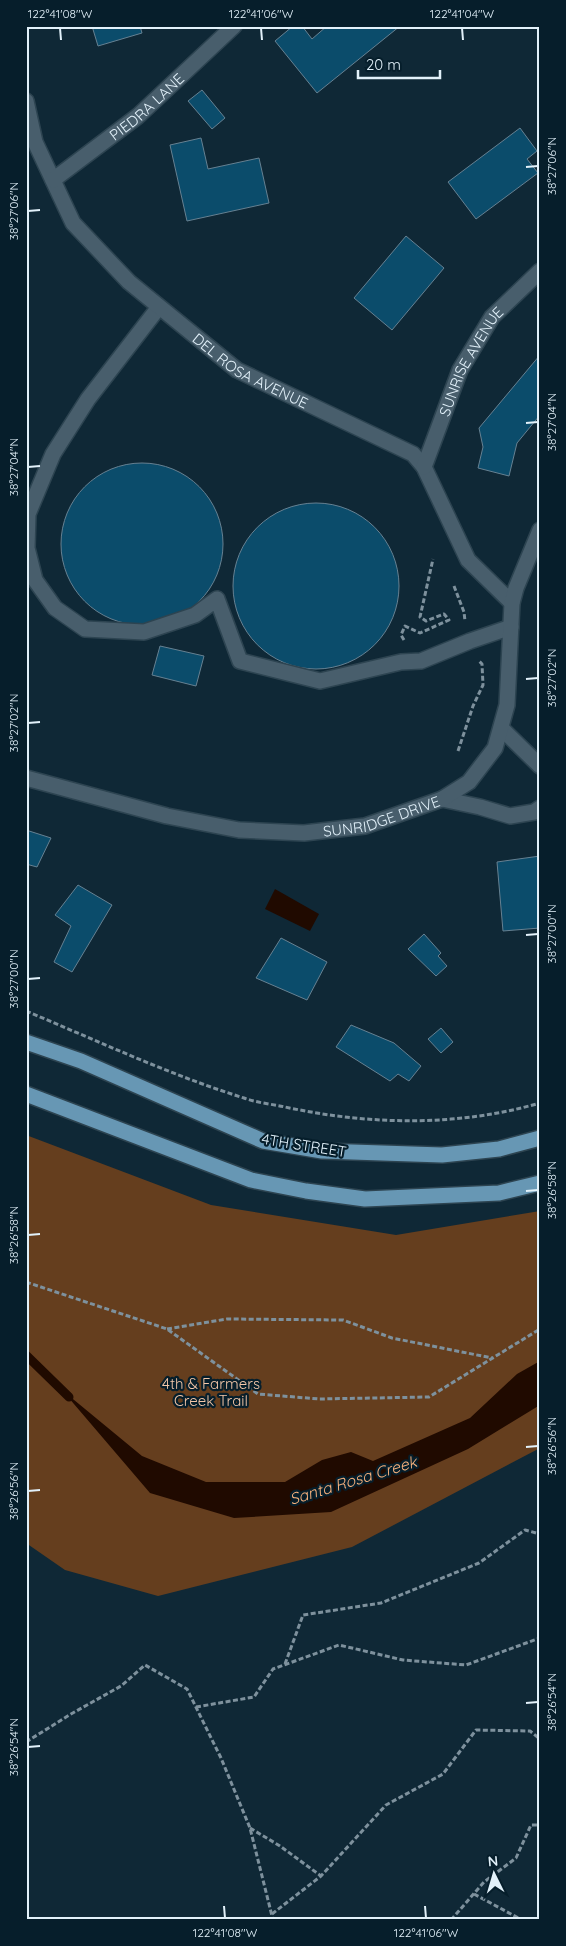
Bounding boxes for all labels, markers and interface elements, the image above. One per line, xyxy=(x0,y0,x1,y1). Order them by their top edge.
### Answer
text: 122°41'08"W xyxy=(28,6,93,21)
text: 122°41'06"W xyxy=(229,6,294,21)
text: 122°41'04"W xyxy=(430,6,495,21)
scale bar xyxy=(358,48,441,80)
text: 20 m xyxy=(366,55,401,74)
street label: PIEDRA LANE xyxy=(105,69,188,144)
text: 38°27'06"N xyxy=(544,137,559,195)
text: 38°27'06"N xyxy=(6,182,21,240)
street label: SUNRISE AVENUE xyxy=(434,302,507,419)
street label: DEL ROSA AVENUE xyxy=(189,328,311,412)
text: 38°27'04"N xyxy=(544,393,559,451)
text: 38°27'04"N xyxy=(6,438,21,496)
text: 38°27'02"N xyxy=(544,649,559,707)
text: 38°27'02"N xyxy=(6,694,21,752)
street label: SUNRIDGE DRIVE xyxy=(322,791,442,840)
text: 38°27'00"N xyxy=(544,904,559,964)
text: 38°27'00"N xyxy=(6,949,21,1009)
street label: 4TH STREET xyxy=(260,1129,348,1161)
text: 38°26'58"N xyxy=(544,1161,559,1219)
text: 38°26'58"N xyxy=(6,1206,21,1264)
park label: 4th & Farmers Creek Trail xyxy=(162,1374,260,1410)
text: 38°26'56"N xyxy=(544,1417,559,1475)
water label: Santa Rosa Creek xyxy=(287,1451,421,1509)
text: 38°26'56"N xyxy=(6,1462,21,1520)
text: 38°26'54"N xyxy=(544,1673,559,1731)
text: 38°26'54"N xyxy=(6,1718,21,1776)
north arrow xyxy=(468,1848,518,1898)
text: N xyxy=(487,1852,499,1870)
text: 122°41'08"W xyxy=(193,1925,258,1940)
text: 122°41'06"W xyxy=(394,1925,459,1940)

